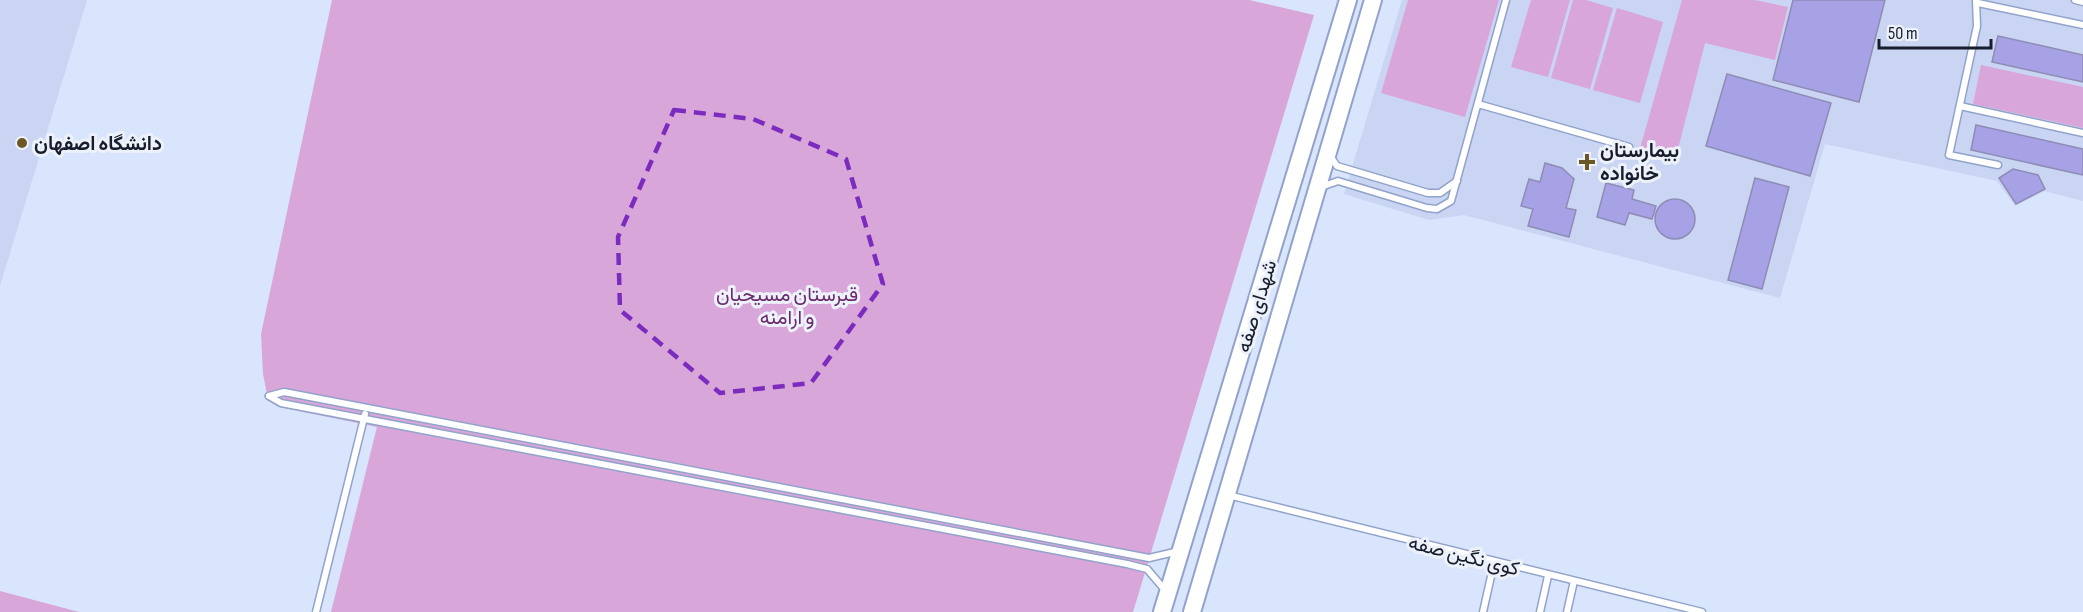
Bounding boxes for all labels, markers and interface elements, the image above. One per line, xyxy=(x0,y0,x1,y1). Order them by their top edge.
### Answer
scale bar xyxy=(1879,12,1992,50)
text: 50 m xyxy=(1888,23,1918,44)
place label: دانشگاه اصفهان xyxy=(34,132,162,156)
marker: دانشگاه اصفهان xyxy=(15,136,29,150)
place label: بیمارستان خانواده xyxy=(1600,139,1679,186)
marker: بیمارستان خانواده xyxy=(1578,153,1596,171)
street label: شهدای صفه xyxy=(1232,257,1282,355)
park label: قبرستان مسیحیان و ارامنه xyxy=(716,283,858,330)
street label: کوی نگین صفه xyxy=(1406,531,1522,581)

